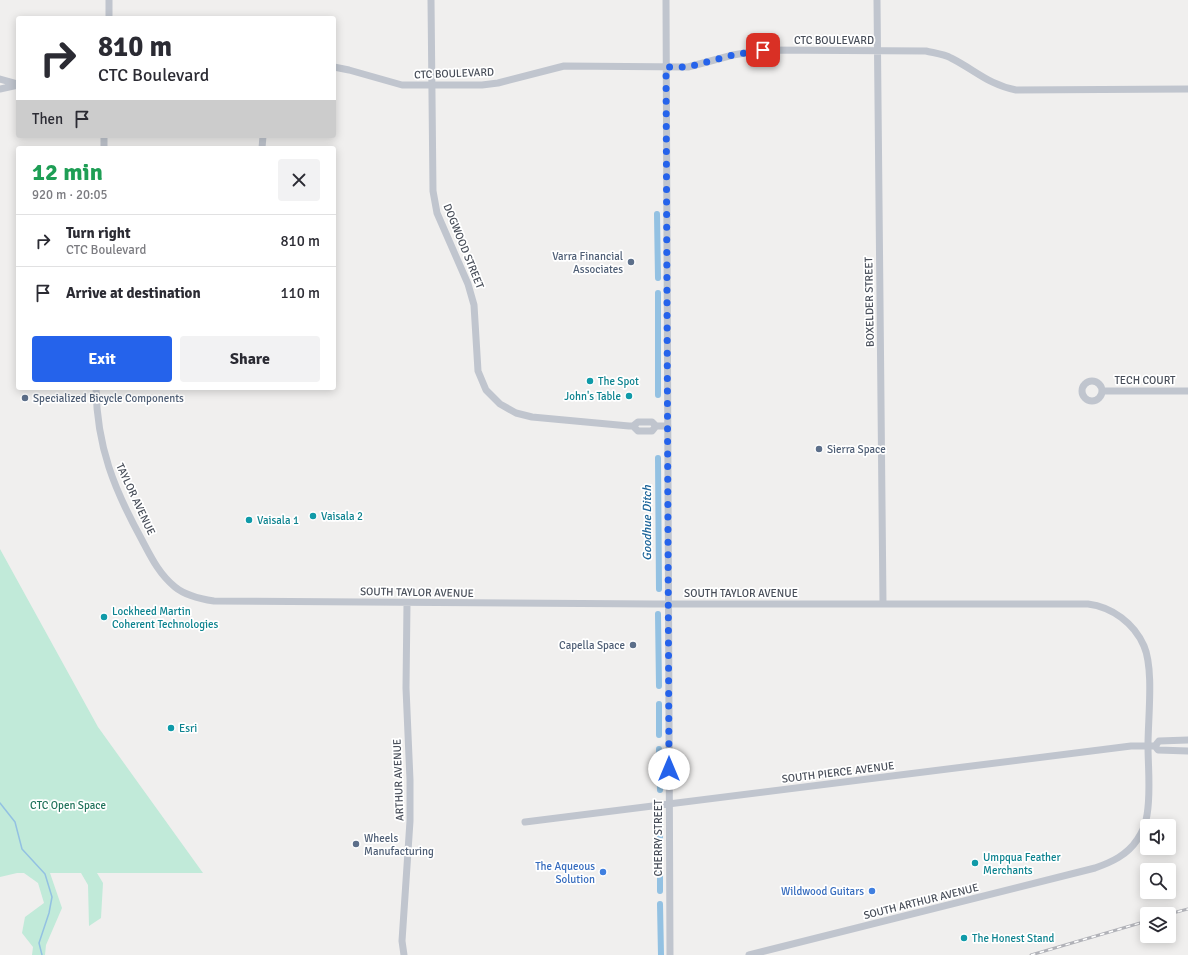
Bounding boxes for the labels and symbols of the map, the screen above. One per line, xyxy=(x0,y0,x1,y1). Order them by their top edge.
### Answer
pin xyxy=(746,33,780,67)
street label: CTC BOULEVARD xyxy=(794,34,874,47)
street label: CTC BOULEVARD xyxy=(414,66,494,81)
street label: DOGWOOD STREET xyxy=(441,202,487,291)
place label: Varra Financial Associates xyxy=(552,250,623,276)
street label: BOXELDER STREET xyxy=(862,256,877,347)
marker: Varra Financial Associates xyxy=(626,257,636,267)
street label: TECH COURT xyxy=(1114,374,1176,387)
place label: The Spot xyxy=(598,375,639,388)
marker: The Spot xyxy=(585,376,595,386)
place label: John's Table xyxy=(564,390,621,403)
marker: John's Table xyxy=(624,391,634,401)
place label: Specialized Bicycle Components xyxy=(33,392,184,405)
marker: Specialized Bicycle Components xyxy=(20,393,30,403)
place label: Sierra Space xyxy=(827,443,886,456)
marker: Sierra Space xyxy=(814,444,824,454)
street label: TAYLOR AVENUE xyxy=(113,461,158,537)
water label: Goodhue Ditch xyxy=(640,485,655,561)
place label: Vaisala 2 xyxy=(321,510,363,523)
marker: Vaisala 2 xyxy=(308,511,318,521)
place label: Vaisala 1 xyxy=(257,514,299,527)
marker: Vaisala 1 xyxy=(244,515,254,525)
street label: SOUTH TAYLOR AVENUE xyxy=(360,585,474,600)
street label: SOUTH TAYLOR AVENUE xyxy=(684,587,798,600)
place label: Lockheed Martin Coherent Technologies xyxy=(112,605,218,631)
marker: Lockheed Martin Coherent Technologies xyxy=(99,612,109,622)
place label: Capella Space xyxy=(559,639,625,652)
marker: Capella Space xyxy=(628,640,638,650)
place label: Esri xyxy=(179,722,197,735)
marker: Esri xyxy=(166,723,176,733)
street label: ARTHUR AVENUE xyxy=(391,739,406,821)
position arrow xyxy=(648,748,690,790)
street label: SOUTH PIERCE AVENUE xyxy=(781,759,895,786)
park label: CTC Open Space xyxy=(30,799,106,812)
street label: CHERRY STREET xyxy=(652,799,665,876)
place label: Wheels Manufacturing xyxy=(364,832,434,858)
marker: Wheels Manufacturing xyxy=(351,839,361,849)
place label: Umpqua Feather Merchants xyxy=(983,851,1061,877)
marker: Umpqua Feather Merchants xyxy=(970,858,980,868)
place label: The Aqueous Solution xyxy=(535,860,595,886)
marker: The Aqueous Solution xyxy=(598,867,608,877)
street label: SOUTH ARTHUR AVENUE xyxy=(862,881,980,922)
place label: Wildwood Guitars xyxy=(781,885,864,898)
marker: Wildwood Guitars xyxy=(867,886,877,896)
place label: The Honest Stand xyxy=(972,932,1055,945)
marker: The Honest Stand xyxy=(959,933,969,943)

